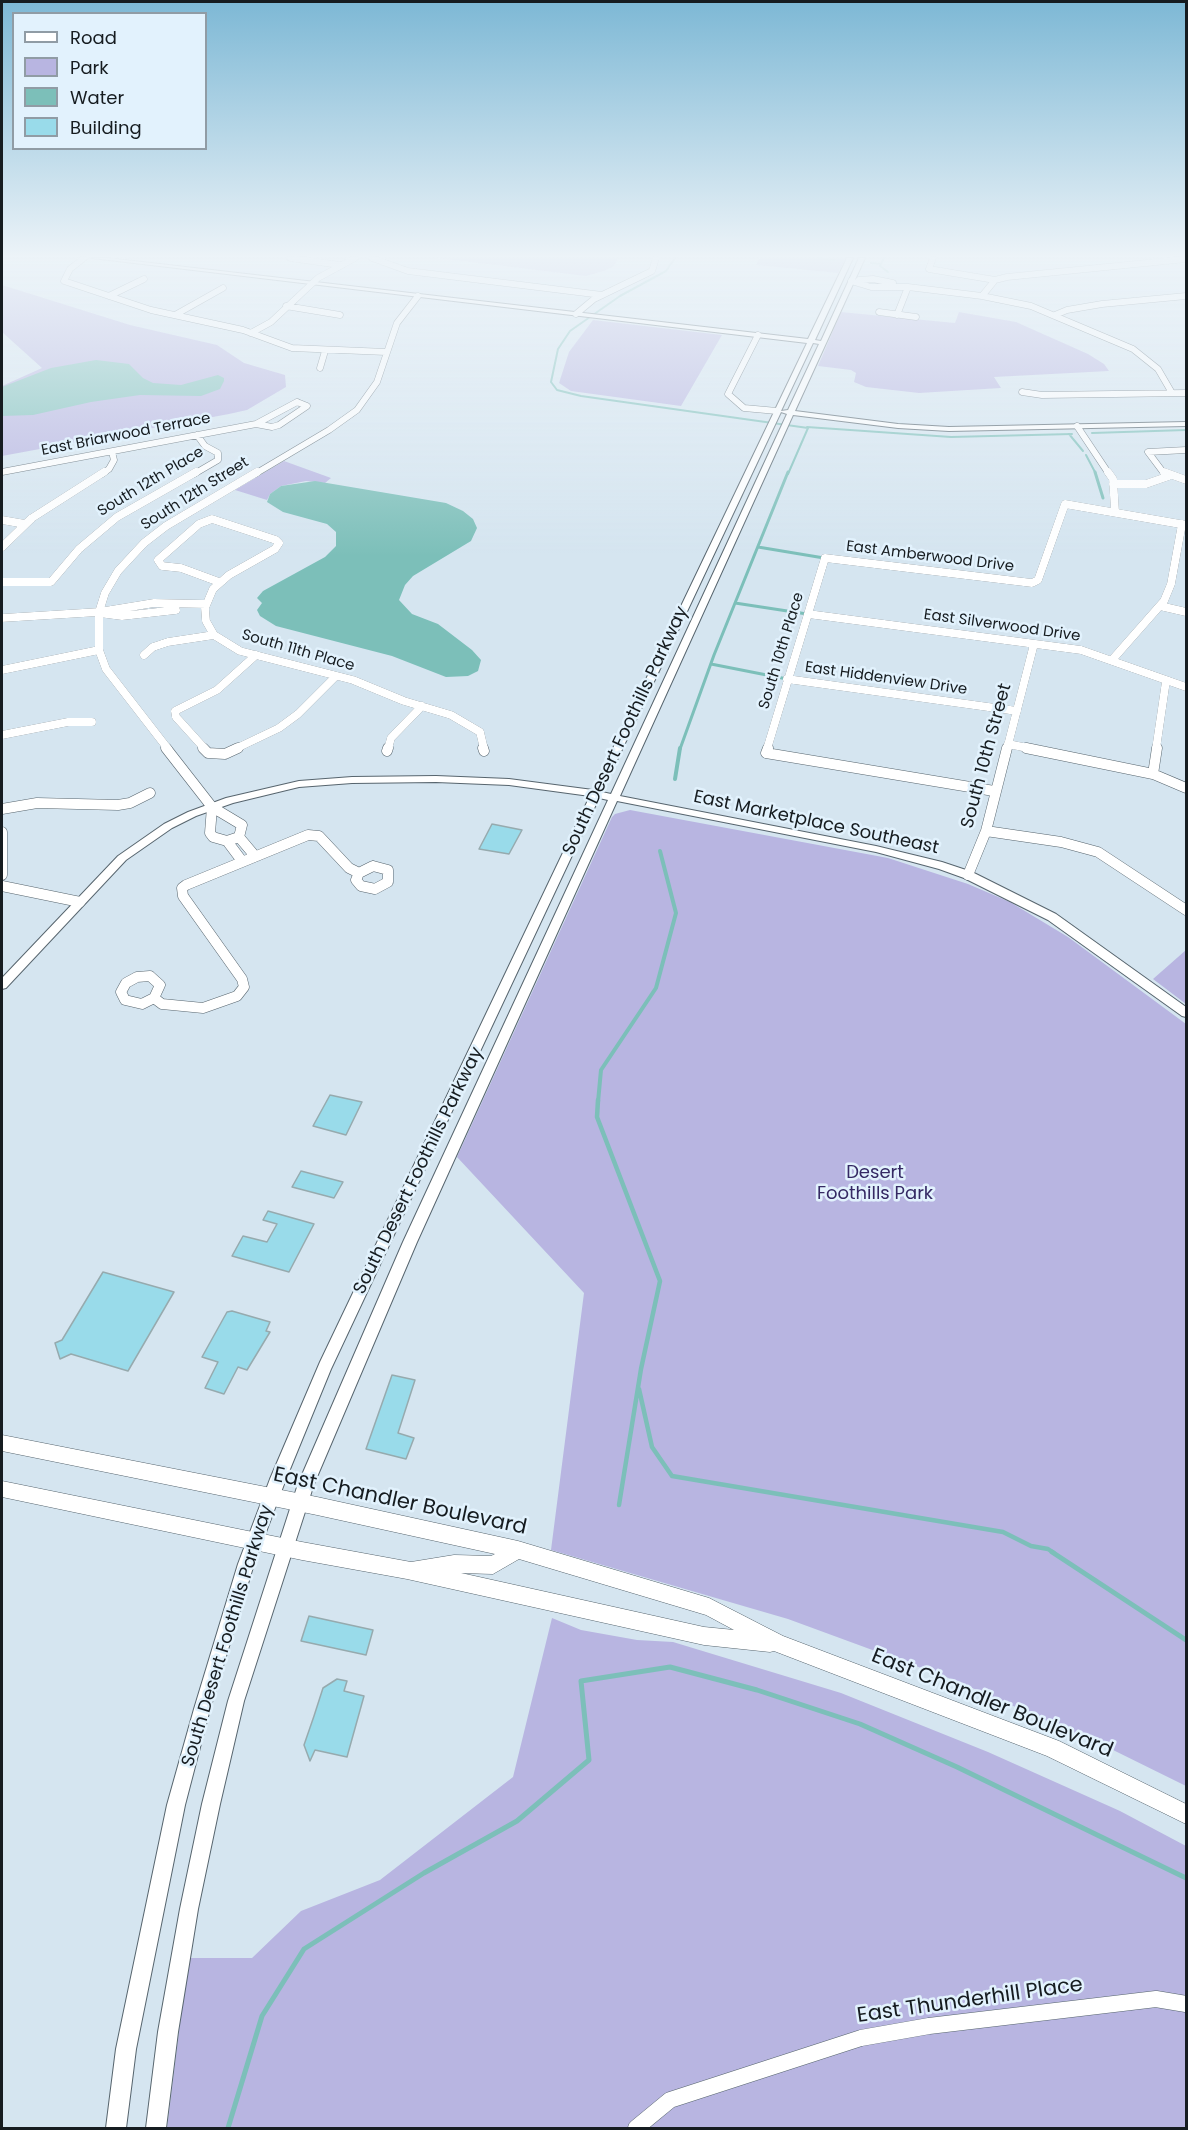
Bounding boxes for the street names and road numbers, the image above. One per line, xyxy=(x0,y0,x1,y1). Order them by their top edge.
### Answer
street label: East Briarwood Terrace xyxy=(40,410,212,460)
street label: South 12th Place xyxy=(95,443,207,521)
street label: South 12th Street xyxy=(138,454,252,534)
street label: East Amberwood Drive xyxy=(845,538,1015,576)
street label: South 10th Place xyxy=(756,590,808,712)
street label: South Desert Foothills Parkway xyxy=(559,603,693,859)
street label: East Silverwood Drive xyxy=(923,606,1081,646)
street label: South 11th Place xyxy=(239,626,357,676)
street label: East Hiddenview Drive xyxy=(804,659,968,699)
street label: South 10th Street xyxy=(957,681,1017,831)
street label: East Marketplace Southeast xyxy=(691,786,941,860)
street label: South Desert Foothills Parkway xyxy=(350,1044,488,1298)
street label: East Chandler Boulevard xyxy=(271,1463,529,1541)
street label: South Desert Foothills Parkway xyxy=(178,1503,278,1769)
street label: East Chandler Boulevard xyxy=(868,1644,1116,1764)
street label: East Thunderhill Place xyxy=(855,1973,1085,2029)

